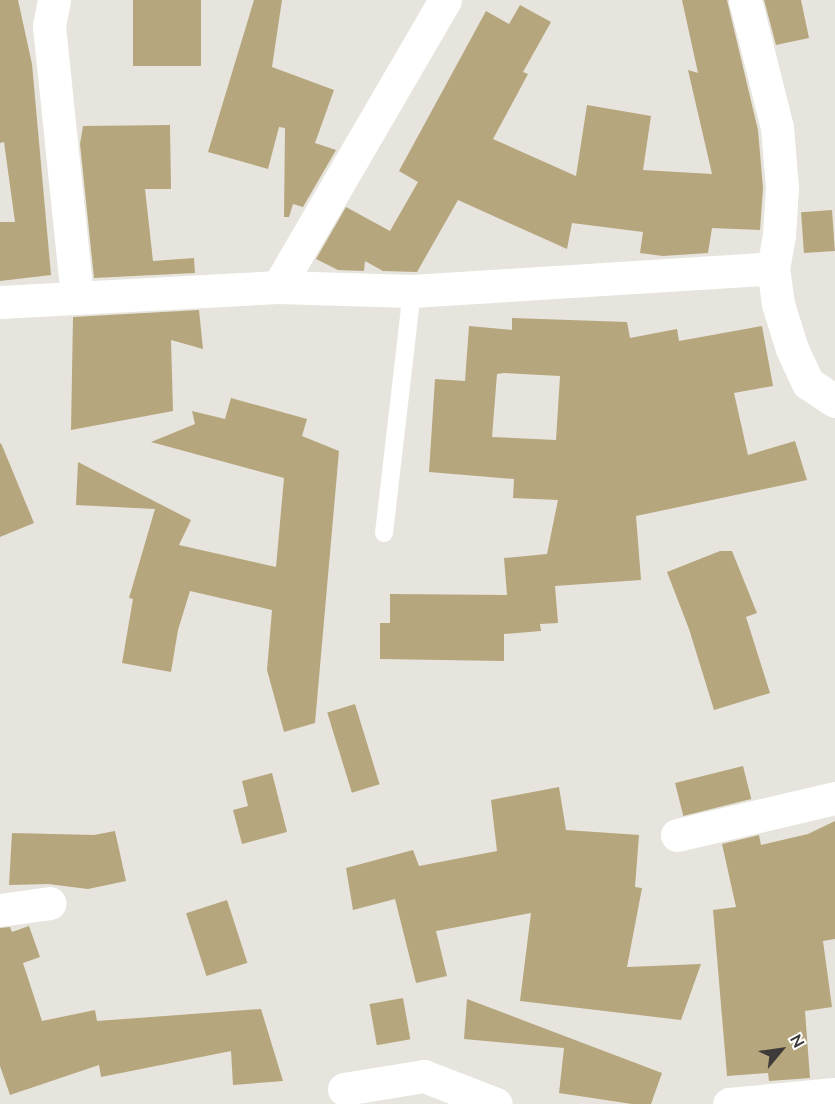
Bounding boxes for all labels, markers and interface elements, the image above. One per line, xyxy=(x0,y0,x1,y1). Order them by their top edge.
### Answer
north arrow xyxy=(751,1020,811,1080)
text: N xyxy=(784,1031,809,1052)

